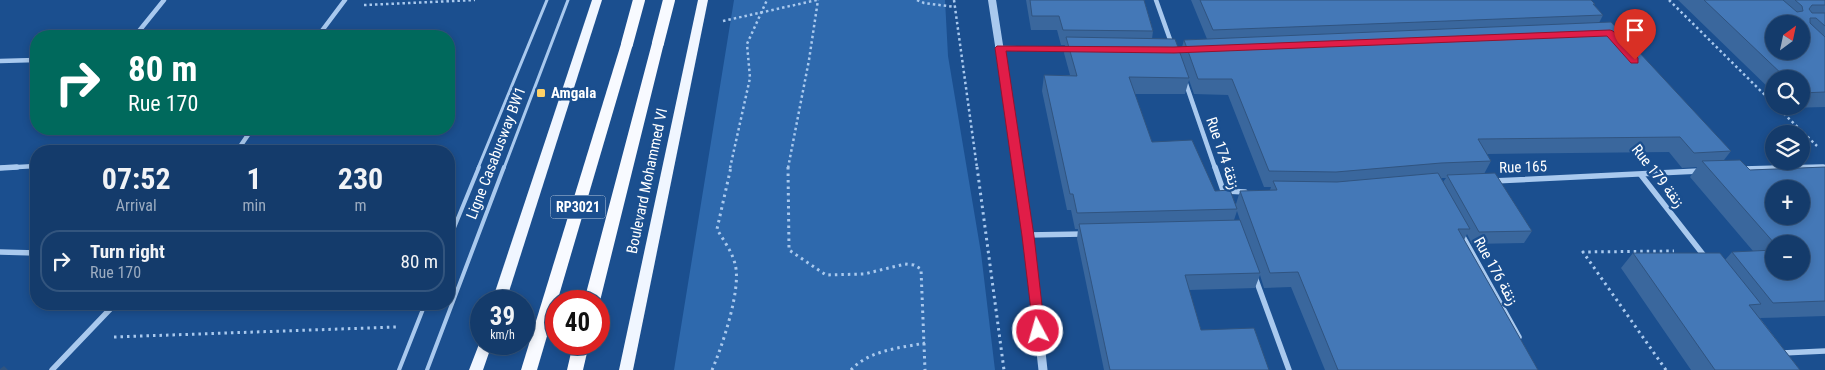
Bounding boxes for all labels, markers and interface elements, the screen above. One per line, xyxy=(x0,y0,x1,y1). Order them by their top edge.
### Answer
pin xyxy=(1614,9,1656,60)
north arrow xyxy=(1765,15,1810,60)
map controls xyxy=(1765,15,1810,280)
icon: arrive xyxy=(1621,16,1649,44)
text: 80 m xyxy=(128,49,197,90)
icon: right xyxy=(45,50,110,115)
button: search xyxy=(1765,70,1810,115)
street label: Ligne Casabusway BW1 xyxy=(462,84,530,222)
place label: Amgala xyxy=(551,84,596,102)
marker: Amgala xyxy=(535,87,547,99)
text: Rue 170 xyxy=(128,91,198,116)
street label: Boulevard Mohammed VI xyxy=(623,107,671,255)
street label: Rue 174 زنقة xyxy=(1202,115,1244,191)
button: layers xyxy=(1765,125,1810,170)
street label: Rue 179 زنقة xyxy=(1628,141,1688,211)
street label: Rue 165 xyxy=(1499,157,1547,177)
text: 07:52 xyxy=(102,161,171,196)
text: 1 xyxy=(247,161,262,196)
text: 230 xyxy=(338,161,383,196)
button: + xyxy=(1765,180,1810,225)
text: Arrival xyxy=(116,196,157,215)
text: min xyxy=(242,196,266,215)
text: m xyxy=(354,196,366,215)
road number: RP3021 xyxy=(550,196,606,218)
street label: Rue 176 زنقة xyxy=(1470,234,1522,308)
button: − xyxy=(1765,235,1810,280)
text: Turn right xyxy=(90,240,165,263)
icon: right xyxy=(47,247,75,275)
text: 80 m xyxy=(401,250,438,273)
text: Rue 170 xyxy=(90,263,141,282)
speed limit sign: 40 xyxy=(545,290,610,355)
text: 39 xyxy=(490,302,515,331)
position arrow xyxy=(1011,304,1063,356)
text: km/h xyxy=(490,328,515,342)

